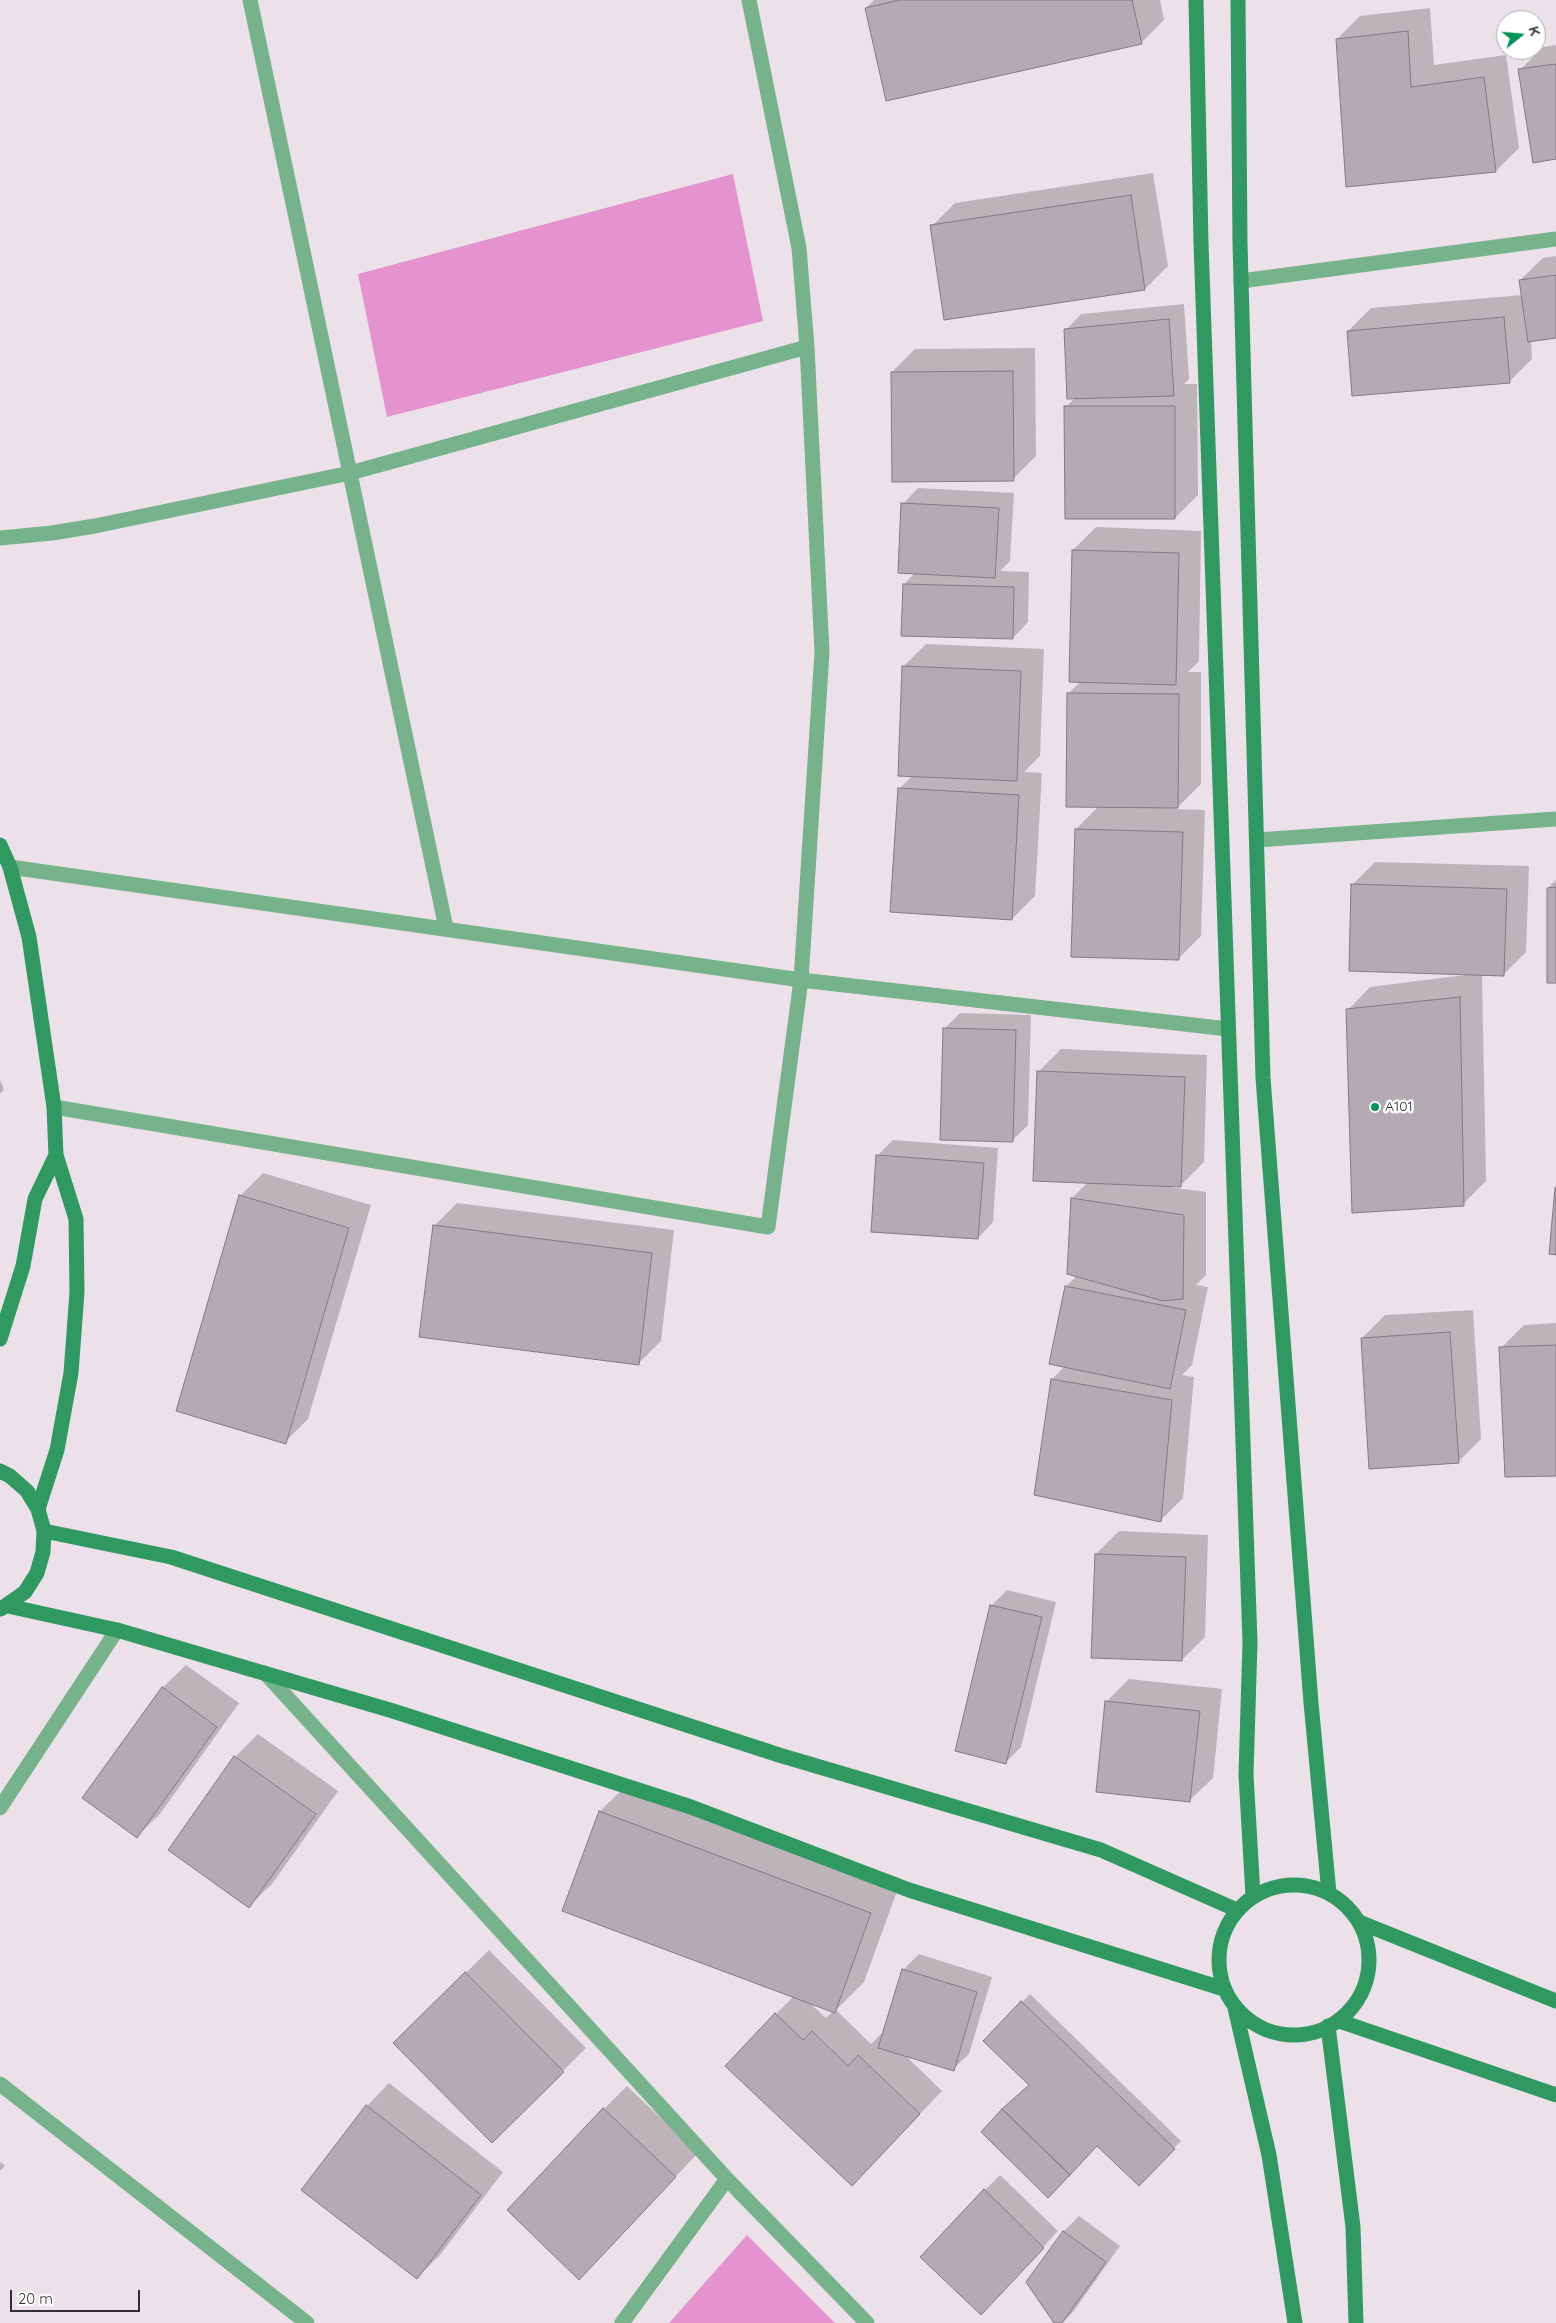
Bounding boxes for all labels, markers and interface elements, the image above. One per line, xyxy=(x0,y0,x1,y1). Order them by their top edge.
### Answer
north arrow xyxy=(1496,10,1546,60)
text: K xyxy=(1524,24,1544,38)
place label: A101 xyxy=(1385,1099,1413,1115)
marker: A101 xyxy=(1369,1101,1381,1113)
scale bar xyxy=(12,2280,142,2312)
text: 20 m xyxy=(18,2289,53,2308)

